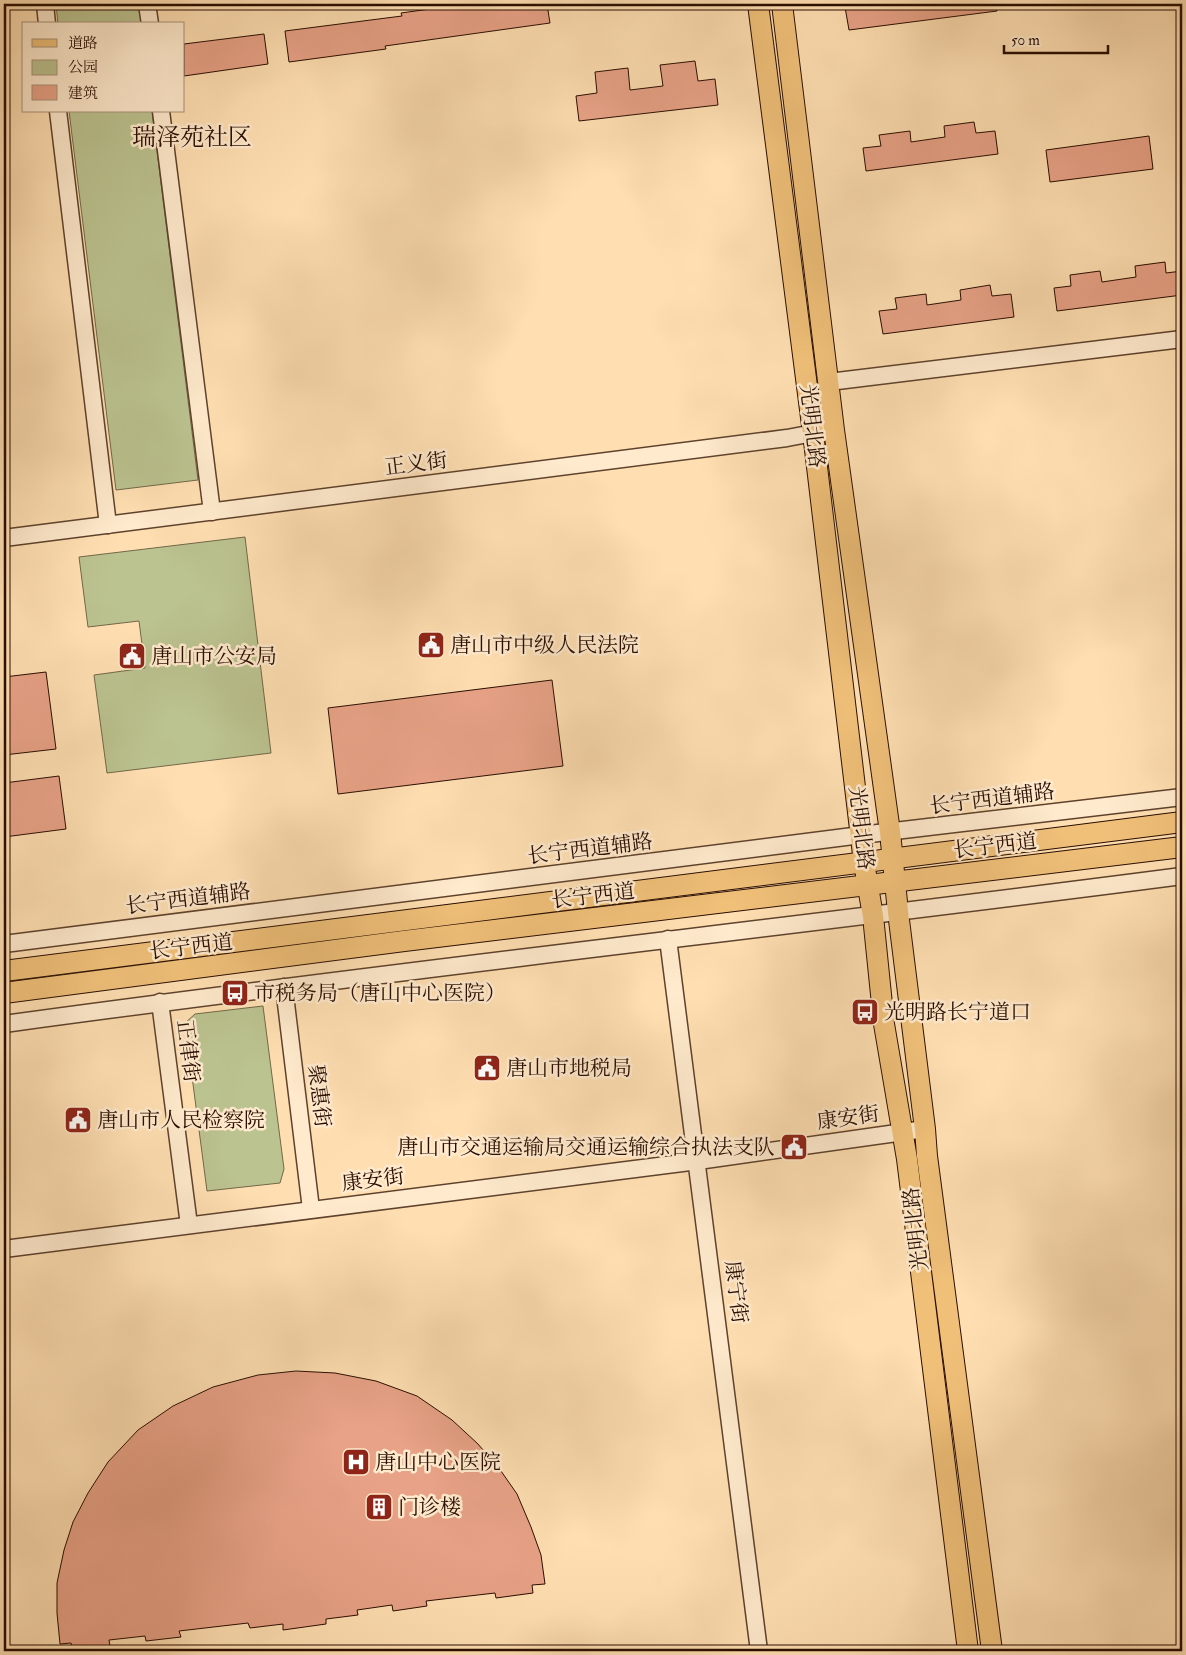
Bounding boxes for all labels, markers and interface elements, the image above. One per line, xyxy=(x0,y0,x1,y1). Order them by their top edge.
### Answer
legend xyxy=(22,22,185,112)
scale bar xyxy=(1004,22,1107,54)
text: 50 m xyxy=(1011,31,1040,50)
text: 道路 xyxy=(68,34,98,53)
text: 公园 xyxy=(68,58,98,77)
text: 建筑 xyxy=(68,84,98,103)
district label: 瑞泽苑社区 xyxy=(132,122,252,153)
street label: 光明北路 xyxy=(793,383,831,469)
street label: 正义街 xyxy=(383,447,449,481)
public building icon: 唐山市中级人民法院 xyxy=(416,630,446,660)
place label: 唐山市中级人民法院 xyxy=(450,632,639,659)
public building icon: 唐山市公安局 xyxy=(117,641,147,671)
place label: 唐山市公安局 xyxy=(151,643,277,670)
street label: 长宁西道辅路 xyxy=(928,778,1056,820)
street label: 光明北路 xyxy=(842,785,880,871)
street label: 长宁西道 xyxy=(952,827,1038,865)
street label: 长宁西道辅路 xyxy=(526,828,654,870)
street label: 长宁西道 xyxy=(550,877,636,915)
street label: 长宁西道辅路 xyxy=(124,878,252,920)
street label: 长宁西道 xyxy=(148,928,234,966)
bus stop icon: 市税务局（唐山中心医院） xyxy=(220,978,250,1008)
place label: 市税务局（唐山中心医院） xyxy=(254,980,506,1007)
bus stop icon: 光明路长宁道口 xyxy=(850,997,880,1027)
place label: 光明路长宁道口 xyxy=(884,999,1031,1026)
street label: 正律街 xyxy=(171,1018,205,1084)
public building icon: 唐山市地税局 xyxy=(472,1053,502,1083)
place label: 唐山市地税局 xyxy=(506,1055,632,1082)
street label: 聚惠街 xyxy=(302,1063,336,1129)
street label: 康安街 xyxy=(815,1100,881,1136)
public building icon: 唐山市人民检察院 xyxy=(63,1105,93,1135)
place label: 唐山市人民检察院 xyxy=(97,1107,265,1134)
public building icon: 唐山市交通运输局交通运输综合执法支队 xyxy=(779,1132,809,1162)
place label: 唐山市交通运输局交通运输综合执法支队 xyxy=(397,1134,775,1161)
street label: 康安街 xyxy=(340,1163,406,1197)
street label: 光明北路 xyxy=(897,1186,935,1272)
street label: 康宁街 xyxy=(719,1259,753,1325)
hospital icon: 唐山中心医院 xyxy=(341,1447,371,1477)
place label: 唐山中心医院 xyxy=(375,1449,501,1476)
building icon: 门诊楼 xyxy=(364,1492,394,1522)
place label: 门诊楼 xyxy=(398,1494,461,1521)

